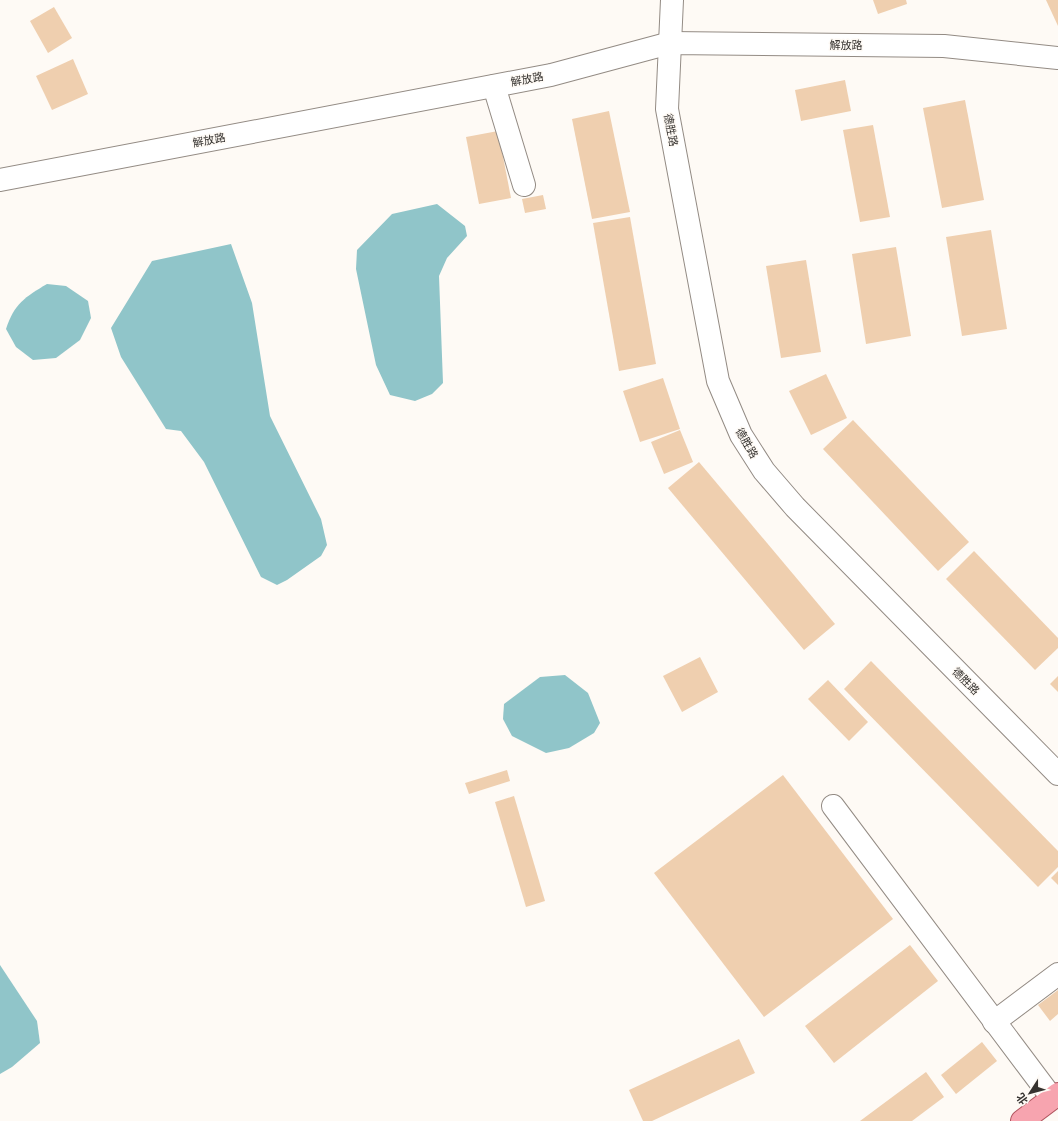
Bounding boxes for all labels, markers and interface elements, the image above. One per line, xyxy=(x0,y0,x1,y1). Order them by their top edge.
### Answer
street label: 解放路 xyxy=(830,37,863,52)
street label: 解放路 xyxy=(509,68,545,89)
street label: 德胜路 xyxy=(661,112,682,148)
street label: 解放路 xyxy=(191,129,227,150)
street label: 德胜路 xyxy=(733,425,762,461)
street label: 德胜路 xyxy=(949,664,983,698)
north arrow xyxy=(1010,1073,1050,1113)
text: 北 xyxy=(1012,1090,1031,1108)

